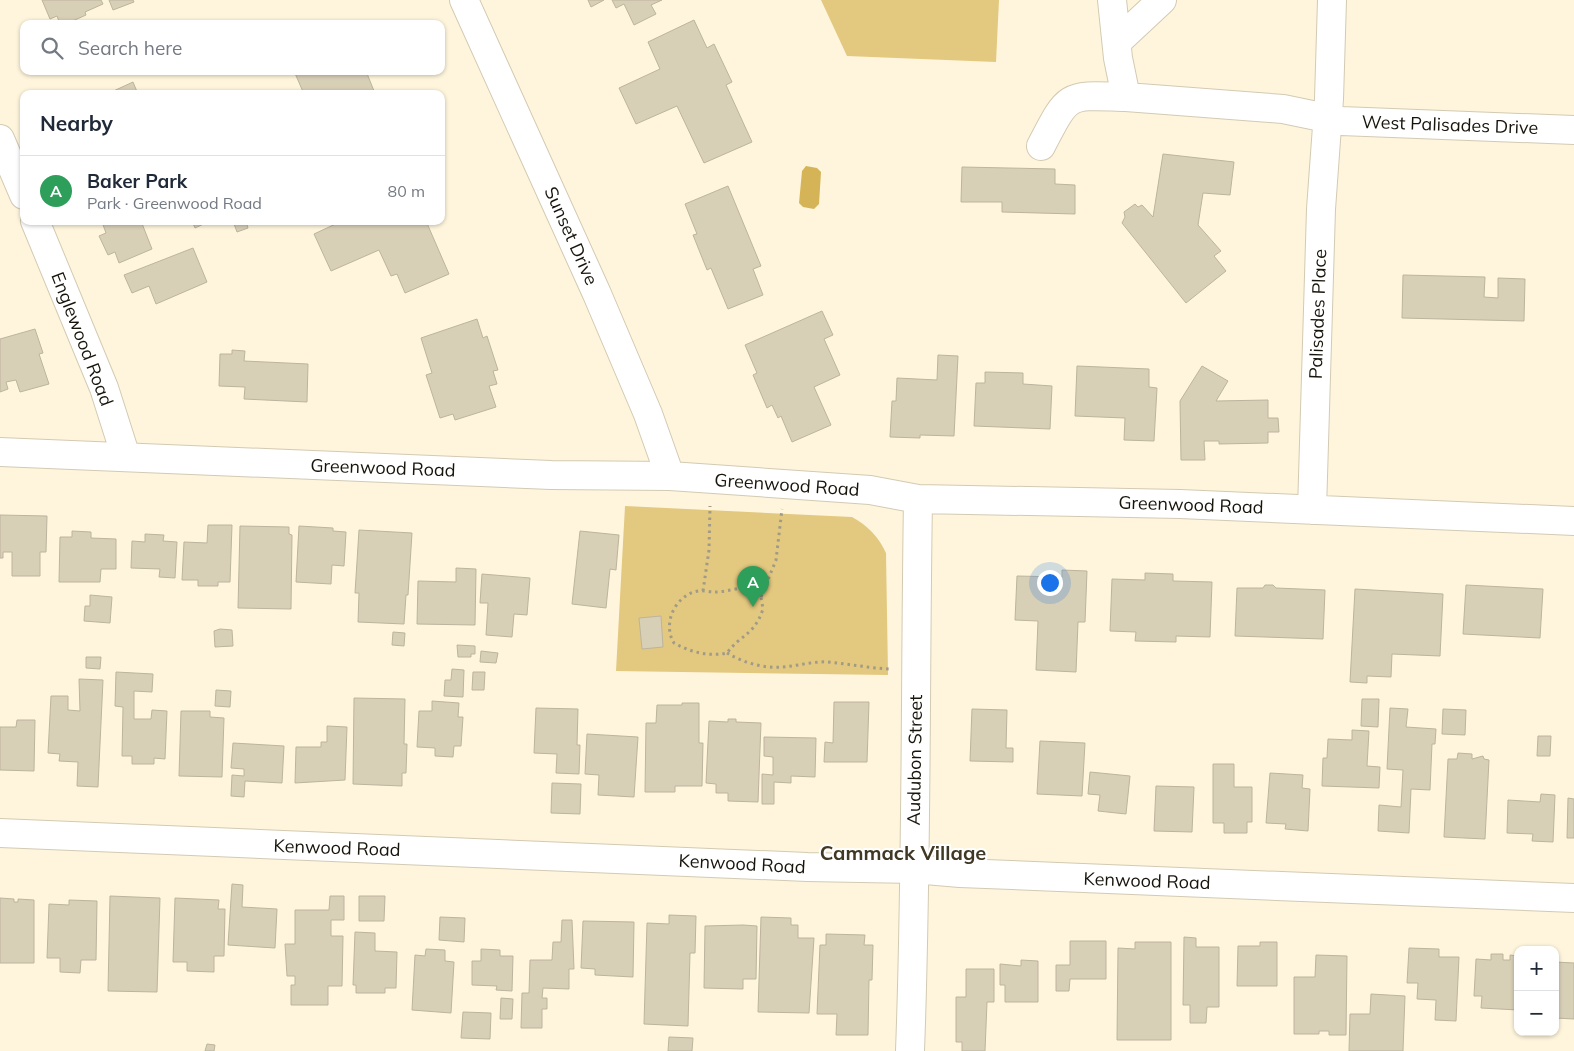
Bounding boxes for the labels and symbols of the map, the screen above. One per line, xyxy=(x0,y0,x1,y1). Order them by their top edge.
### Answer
street label: West Palisades Drive xyxy=(1361,110,1539,139)
street label: Sunset Drive xyxy=(540,183,603,289)
street label: Palisades Place xyxy=(1304,249,1331,379)
street label: Englewood Road xyxy=(46,269,119,409)
street label: Greenwood Road xyxy=(310,453,456,482)
street label: Greenwood Road xyxy=(714,468,860,501)
street label: Greenwood Road xyxy=(1118,490,1264,519)
pin: A xyxy=(737,566,769,607)
your location xyxy=(1037,570,1063,596)
street label: Audubon Street xyxy=(902,694,927,826)
street label: Kenwood Road xyxy=(273,834,401,861)
district label: Cammack Village xyxy=(820,840,986,865)
street label: Kenwood Road xyxy=(678,849,806,878)
street label: Kenwood Road xyxy=(1083,867,1211,894)

